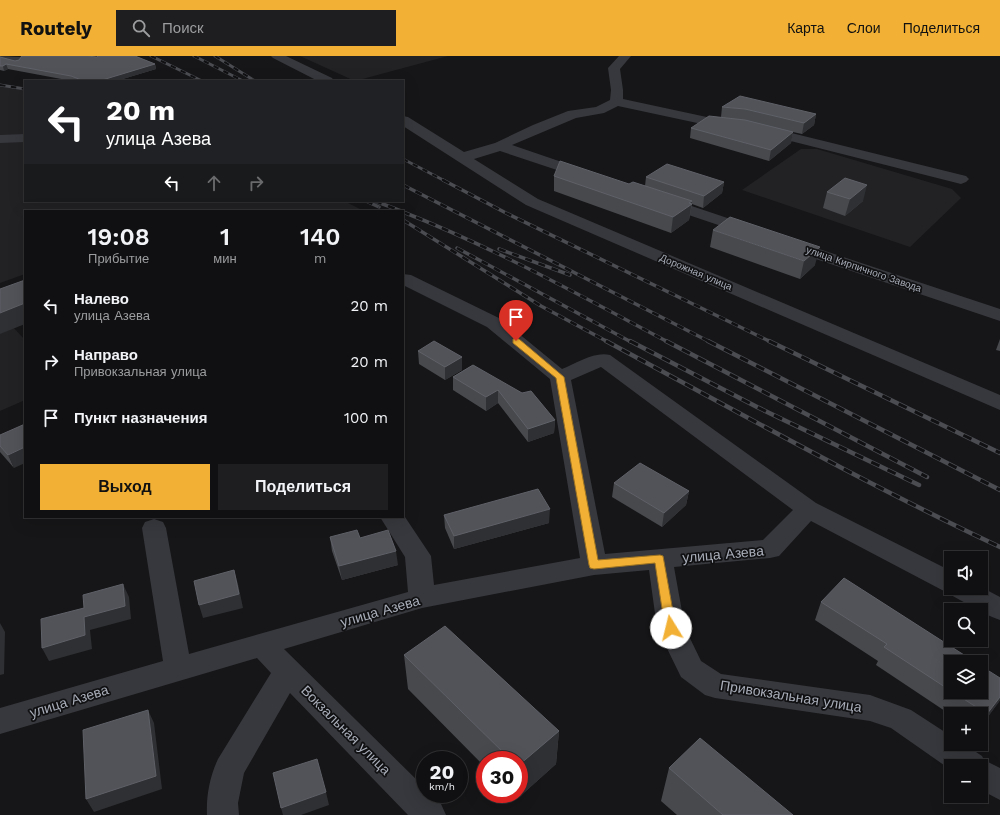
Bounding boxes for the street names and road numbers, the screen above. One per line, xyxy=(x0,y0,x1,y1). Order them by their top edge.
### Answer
street label: улица Кирпичного Завода xyxy=(805,244,923,294)
street label: Дорожная улица xyxy=(658,252,734,292)
street label: улица Азева xyxy=(682,542,765,566)
street label: улица Азева xyxy=(339,592,422,630)
street label: Привокзальная улица xyxy=(719,677,863,715)
street label: улица Азева xyxy=(28,681,111,721)
street label: Вокзальная улица xyxy=(298,682,394,778)

